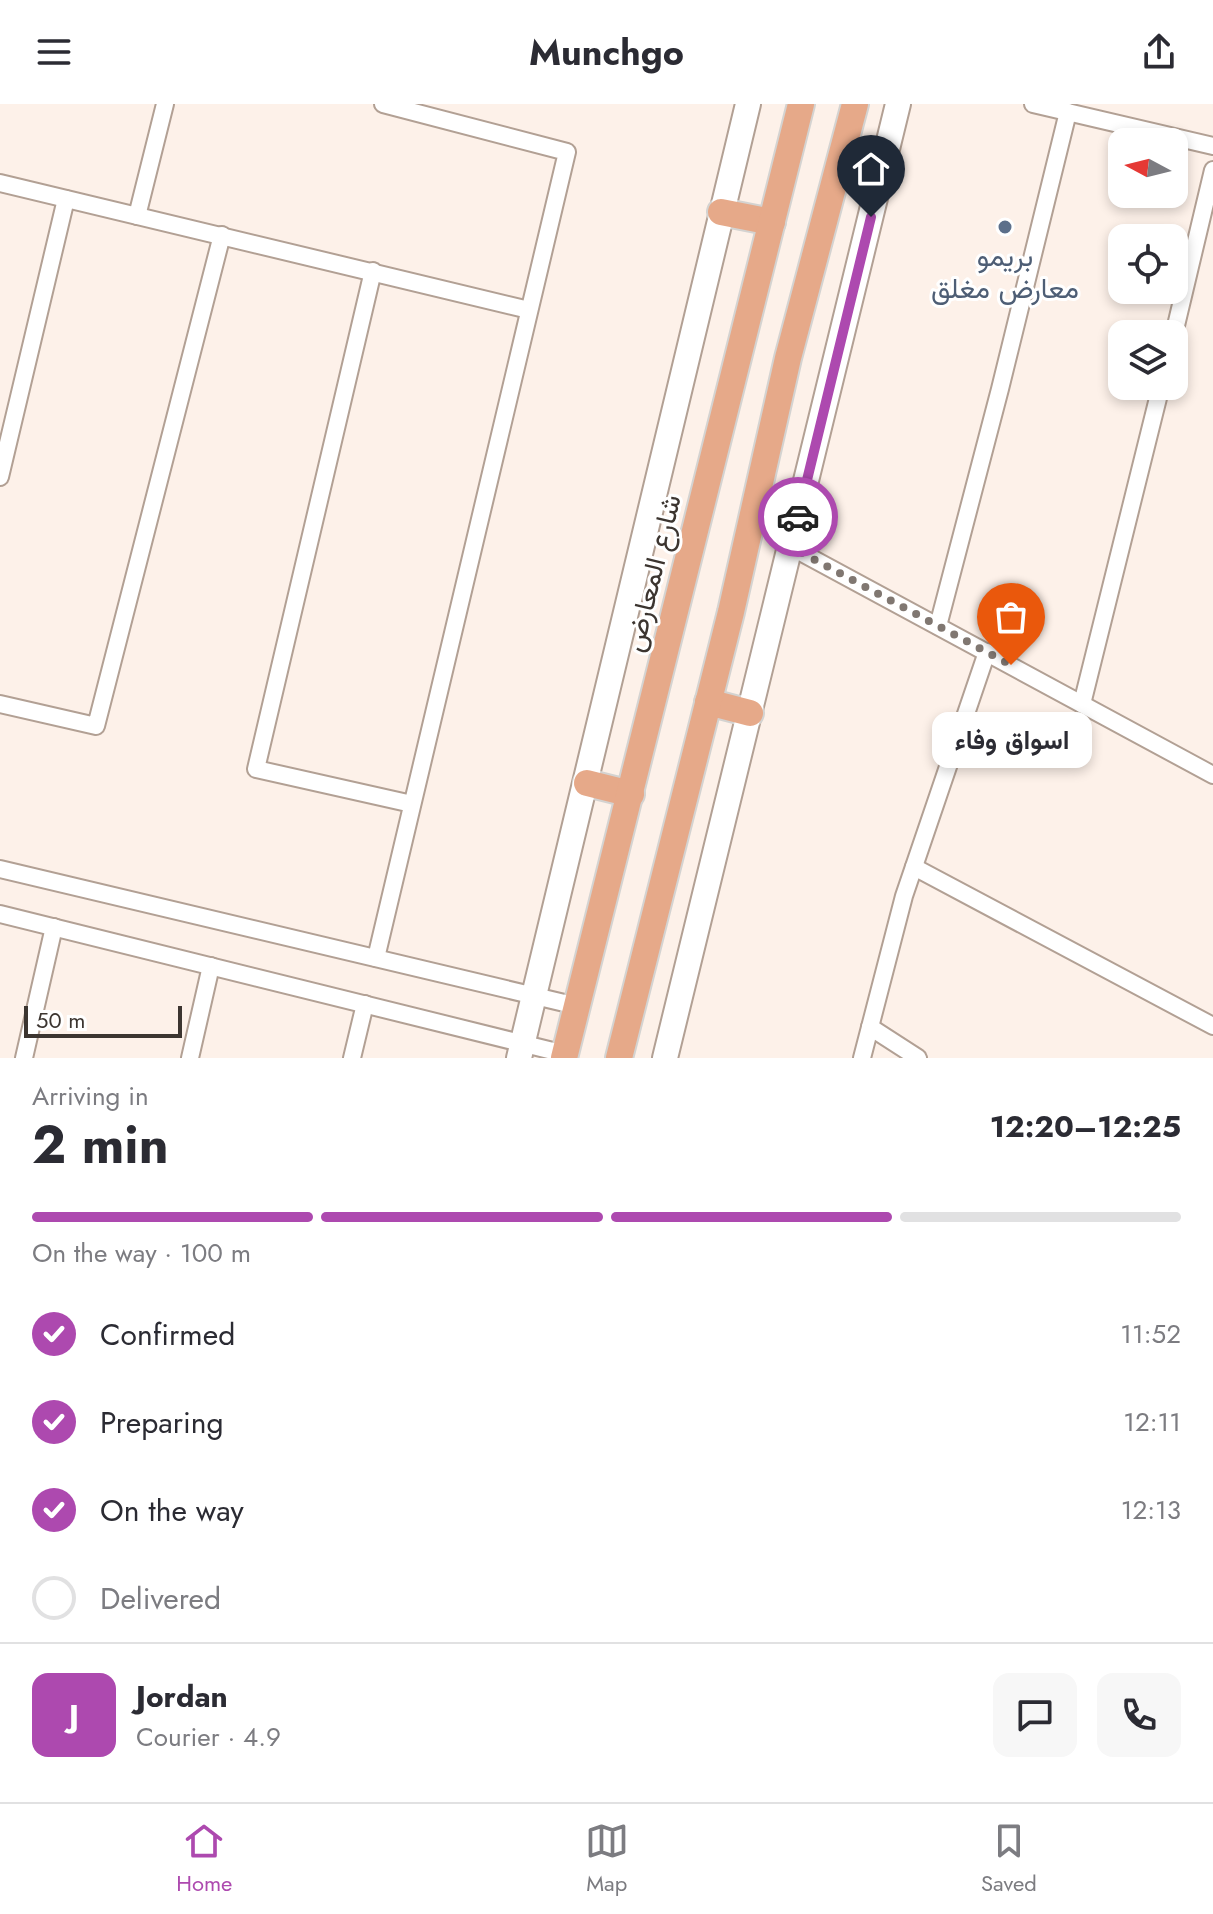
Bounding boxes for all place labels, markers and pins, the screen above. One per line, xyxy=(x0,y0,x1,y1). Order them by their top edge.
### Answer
pin xyxy=(837,135,905,217)
marker: بريمو معارض مغلق xyxy=(996,218,1014,236)
place label: بريمو معارض مغلق xyxy=(931,236,1079,309)
pin xyxy=(977,583,1045,665)
callout: اسواق وفاء xyxy=(931,713,1091,769)

